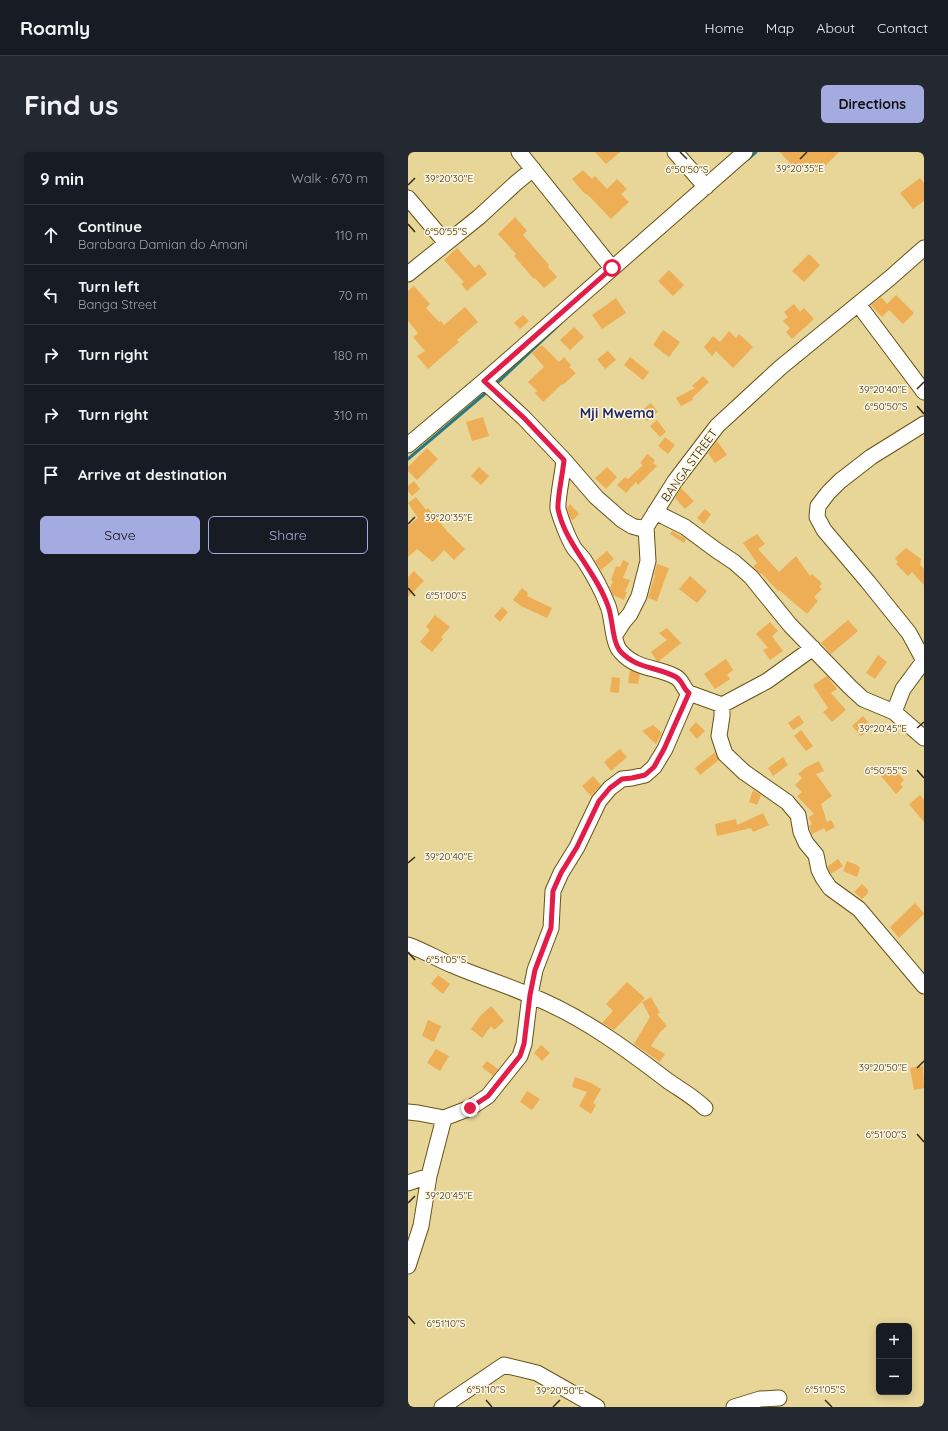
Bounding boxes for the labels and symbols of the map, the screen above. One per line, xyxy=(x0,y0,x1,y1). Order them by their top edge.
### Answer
text: 39°20'35"E xyxy=(776,162,824,175)
text: 6°50'50"S xyxy=(666,163,709,176)
text: 39°20'30"E xyxy=(425,172,473,185)
text: 6°50'55"S xyxy=(425,225,468,238)
route start xyxy=(603,259,621,277)
text: 39°20'40"E xyxy=(859,383,907,396)
text: 6°50'50"S xyxy=(865,400,908,413)
district label: Mji Mwema xyxy=(580,404,654,422)
street label: BANGA STREET xyxy=(657,426,721,504)
text: 39°20'35"E xyxy=(425,511,473,524)
text: 6°51'00"S xyxy=(425,589,467,602)
text: 39°20'45"E xyxy=(859,722,907,735)
text: 6°50'55"S xyxy=(865,764,908,777)
text: 39°20'40"E xyxy=(425,850,473,863)
text: 6°51'05"S xyxy=(426,953,467,966)
text: 39°20'50"E xyxy=(859,1061,908,1074)
route end xyxy=(461,1099,479,1117)
text: 6°51'00"S xyxy=(865,1128,907,1141)
text: 39°20'45"E xyxy=(425,1189,473,1202)
text: 6°51'10"S xyxy=(427,1317,466,1330)
text: 6°51'10"S xyxy=(467,1383,506,1396)
text: 6°51'05"S xyxy=(805,1383,846,1396)
text: 39°20'50"E xyxy=(536,1384,585,1397)

